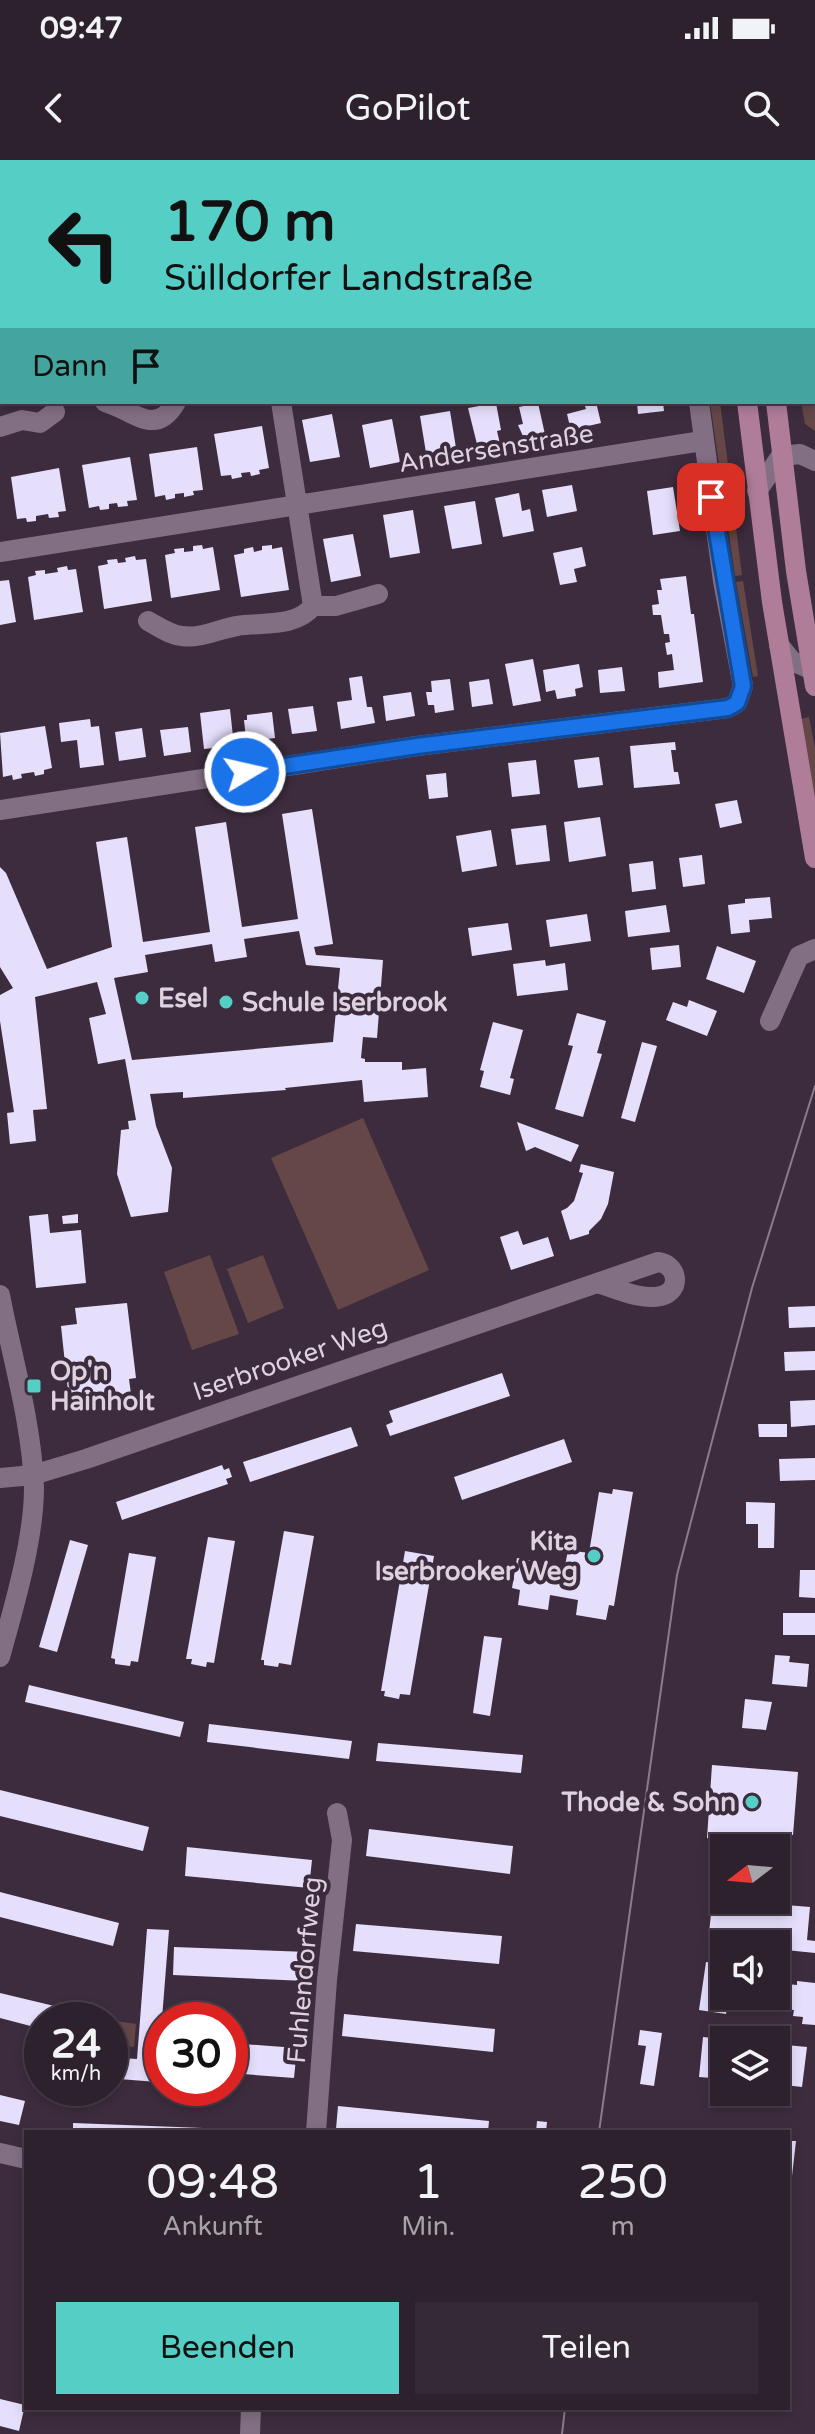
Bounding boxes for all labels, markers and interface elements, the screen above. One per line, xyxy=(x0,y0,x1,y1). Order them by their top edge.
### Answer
text: 09:47 xyxy=(40,10,123,47)
icon: back xyxy=(32,86,76,130)
icon: search xyxy=(739,86,783,130)
text: GoPilot xyxy=(345,87,470,130)
text: 170 m xyxy=(164,189,335,256)
icon: left xyxy=(32,192,136,296)
text: Sülldorfer Landstraße xyxy=(164,257,533,300)
icon: arrive xyxy=(124,344,168,388)
text: Dann xyxy=(32,348,108,385)
street label: Andersenstraße xyxy=(397,418,596,479)
pin xyxy=(677,463,745,531)
icon: arrive xyxy=(689,475,733,519)
position arrow xyxy=(203,730,287,814)
place label: Esel xyxy=(158,983,208,1014)
place label: Schule Iserbrook xyxy=(242,987,447,1018)
marker: Esel xyxy=(133,989,151,1007)
marker: Schule Iserbrook xyxy=(217,993,235,1011)
street label: Iserbrooker Weg xyxy=(189,1312,391,1407)
place label: Op'n Hainholt xyxy=(50,1356,155,1417)
marker: Op'n Hainholt xyxy=(25,1377,43,1395)
place label: Kita Iserbrooker Weg xyxy=(375,1526,578,1587)
marker: Kita Iserbrooker Weg xyxy=(585,1547,603,1565)
place label: Thode & Sohn xyxy=(561,1787,736,1818)
marker: Thode & Sohn xyxy=(743,1793,761,1811)
north arrow xyxy=(710,1834,790,1914)
map controls xyxy=(710,1834,790,2106)
street label: Fuhlendorfweg xyxy=(281,1875,328,2065)
button: sound xyxy=(710,1930,790,2010)
speed limit sign: 30 xyxy=(144,2002,248,2106)
text: 24 xyxy=(51,2020,101,2068)
button: layers xyxy=(710,2026,790,2106)
text: km/h xyxy=(51,2062,101,2086)
text: 09:48 xyxy=(146,2154,279,2212)
text: 1 xyxy=(413,2154,443,2212)
text: 250 xyxy=(577,2154,668,2212)
text: Ankunft xyxy=(163,2211,263,2242)
text: Min. xyxy=(401,2211,455,2242)
text: m xyxy=(611,2211,635,2242)
button: Beenden xyxy=(56,2302,399,2394)
button: Teilen xyxy=(415,2302,758,2394)

